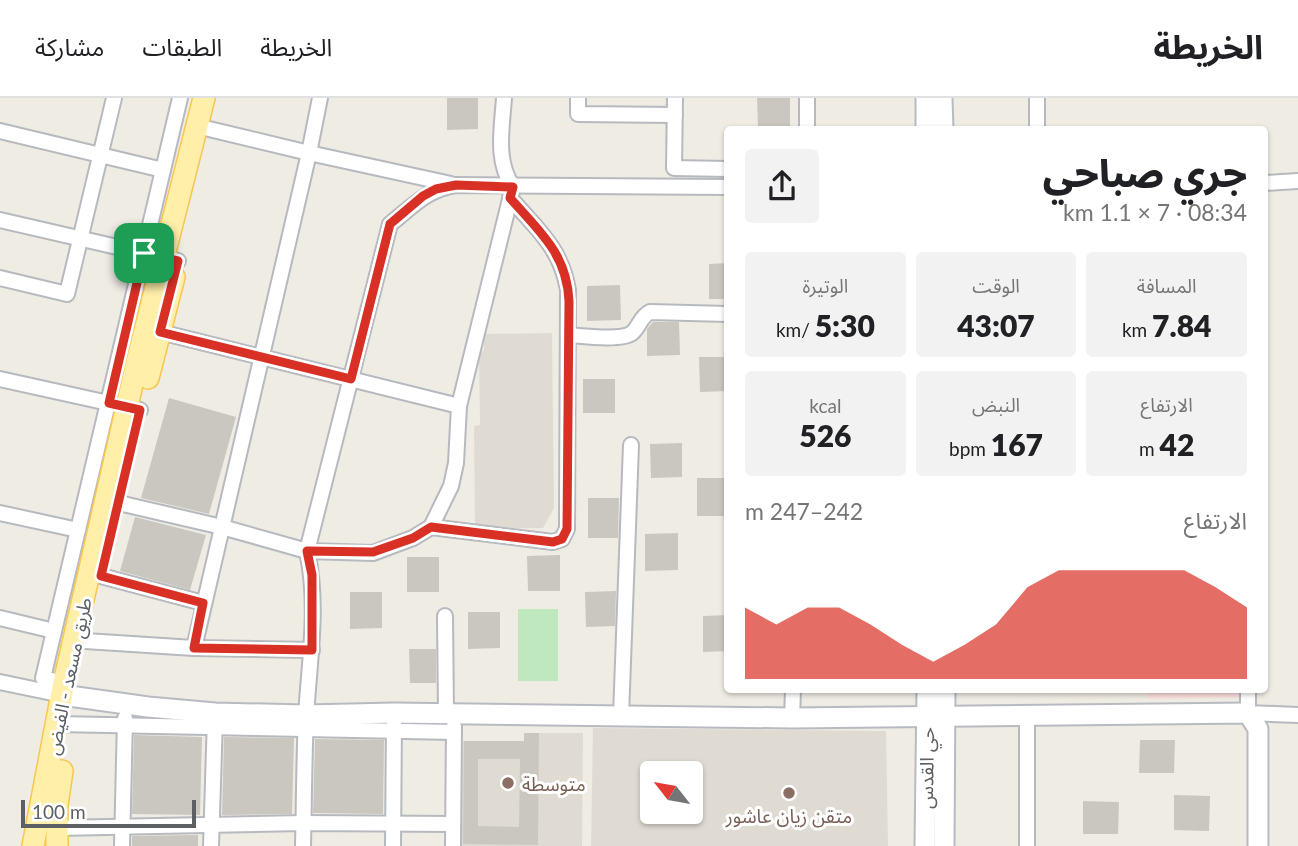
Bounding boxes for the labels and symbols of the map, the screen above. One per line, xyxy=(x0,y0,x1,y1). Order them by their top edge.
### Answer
pin xyxy=(114,223,174,283)
street label: طريق مسعد - الفيض xyxy=(40,595,97,757)
street label: حي القدس xyxy=(914,727,943,809)
north arrow xyxy=(640,761,704,824)
place label: متوسطة xyxy=(522,772,586,796)
marker: متوسطة xyxy=(500,775,516,791)
marker: متقن زيان عاشور xyxy=(781,785,797,801)
scale bar xyxy=(21,797,196,829)
place label: متقن زيان عاشور xyxy=(725,804,852,828)

